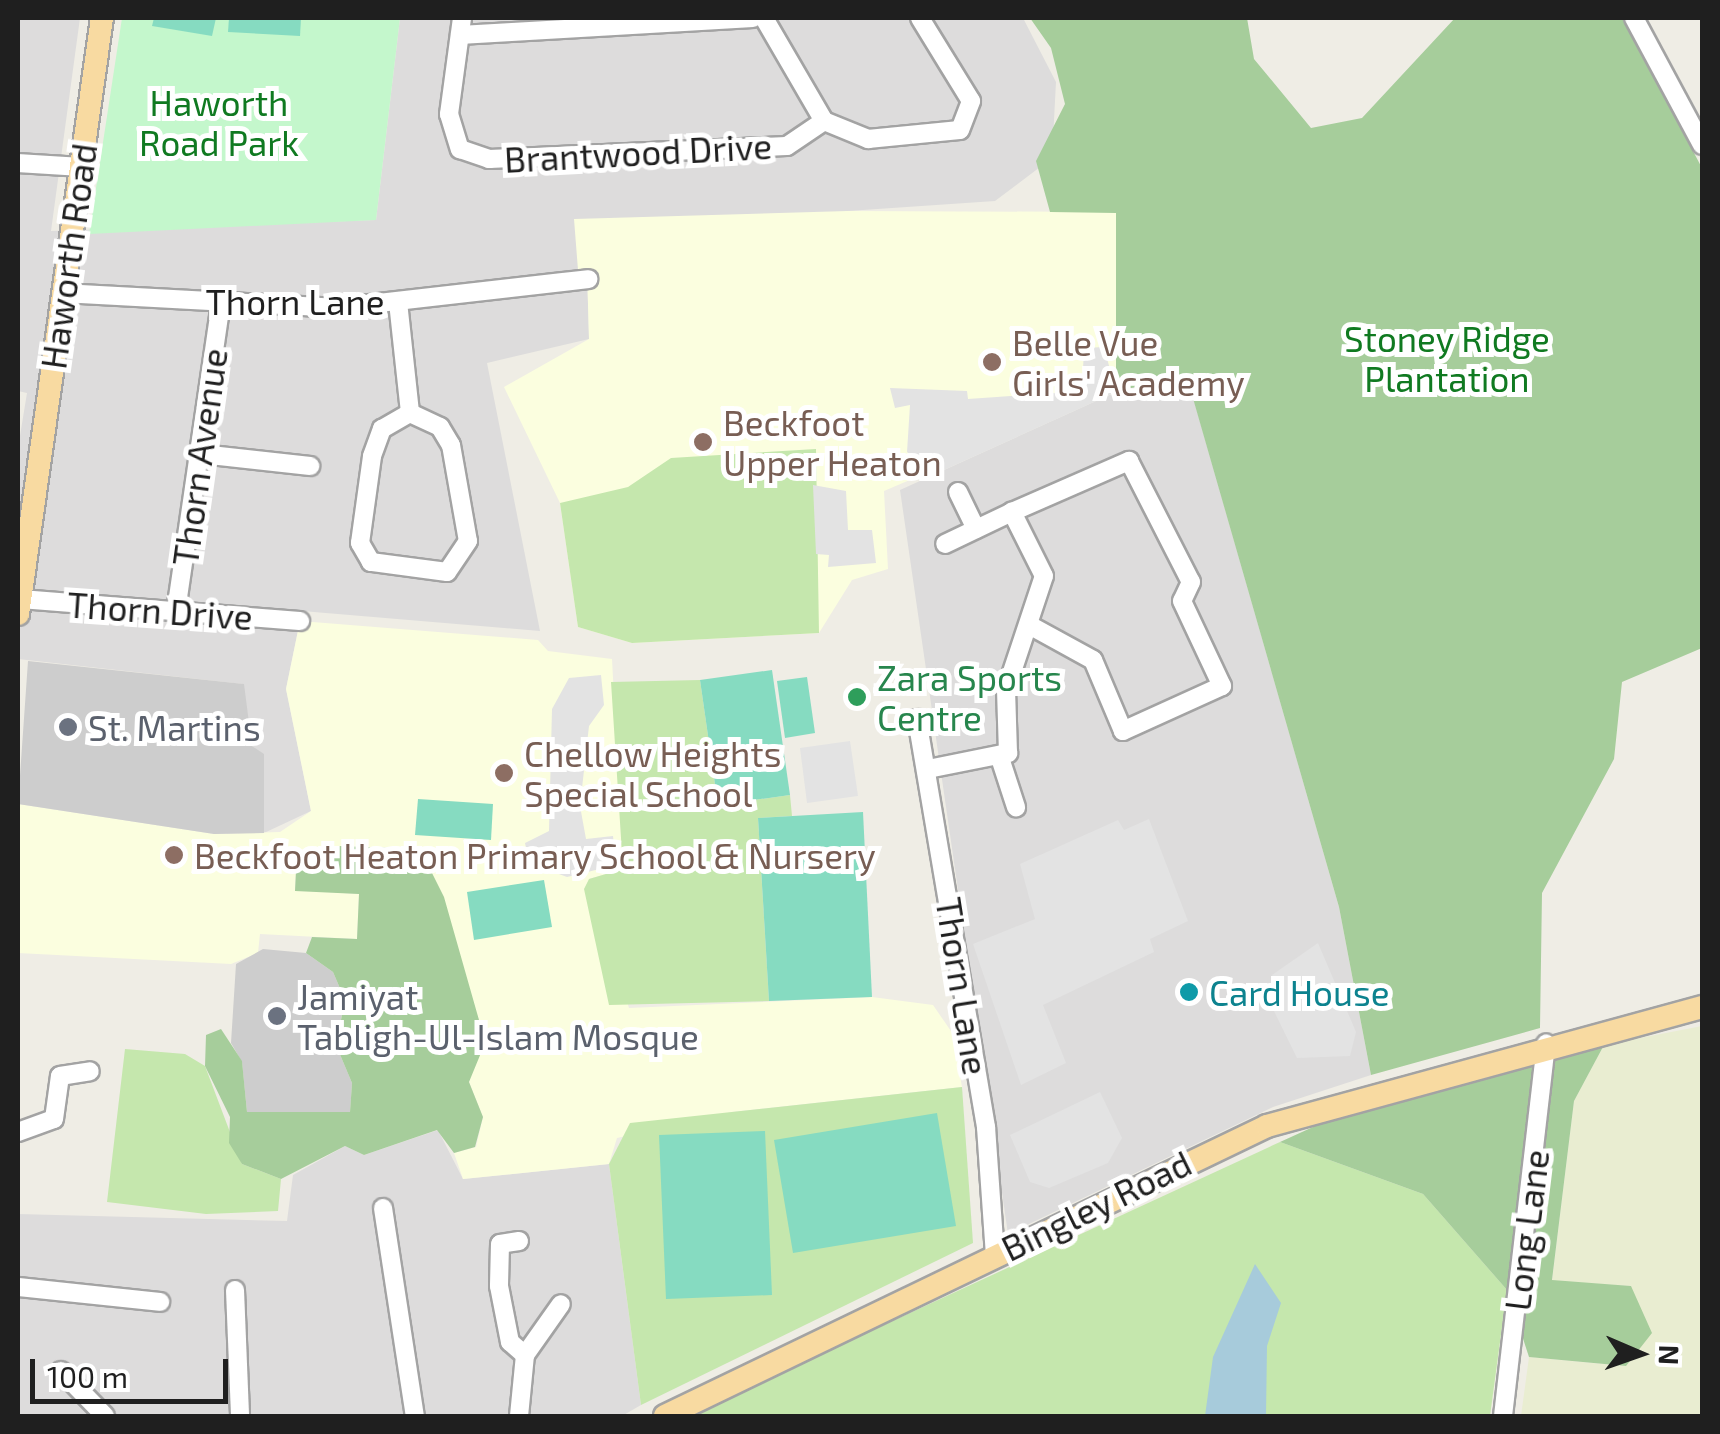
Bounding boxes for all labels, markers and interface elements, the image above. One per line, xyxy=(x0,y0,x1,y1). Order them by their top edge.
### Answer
park label: Haworth Road Park xyxy=(139,81,299,163)
street label: Brantwood Drive xyxy=(503,124,773,180)
street label: Haworth Road xyxy=(31,141,105,371)
street label: Thorn Lane xyxy=(205,280,385,322)
park label: Stoney Ridge Plantation xyxy=(1344,317,1550,399)
place label: Belle Vue Girls' Academy xyxy=(1012,321,1246,403)
street label: Thorn Avenue xyxy=(163,345,235,569)
marker: Belle Vue Girls' Academy xyxy=(981,351,1003,373)
place label: Beckfoot Upper Heaton xyxy=(723,401,942,483)
marker: Beckfoot Upper Heaton xyxy=(692,431,714,453)
street label: Thorn Drive xyxy=(66,583,254,637)
place label: Zara Sports Centre xyxy=(877,656,1062,738)
marker: Zara Sports Centre xyxy=(846,686,868,708)
place label: St. Martins xyxy=(88,706,261,748)
marker: St. Martins xyxy=(57,716,79,738)
place label: Chellow Heights Special School xyxy=(524,732,782,814)
marker: Chellow Heights Special School xyxy=(493,762,515,784)
place label: Beckfoot Heaton Primary School & Nursery xyxy=(194,834,877,876)
marker: Beckfoot Heaton Primary School & Nursery xyxy=(163,844,185,866)
street label: Thorn Lane xyxy=(928,894,998,1078)
place label: Card House xyxy=(1209,971,1389,1013)
place label: Jamiyat Tabligh-Ul-Islam Mosque xyxy=(297,975,699,1057)
marker: Card House xyxy=(1178,981,1200,1003)
marker: Jamiyat Tabligh-Ul-Islam Mosque xyxy=(266,1005,288,1027)
street label: Bingley Road xyxy=(994,1141,1198,1269)
street label: Long Lane xyxy=(1495,1147,1557,1313)
north arrow xyxy=(1590,1304,1690,1404)
scale bar xyxy=(35,1339,232,1401)
text: N xyxy=(1653,1344,1687,1366)
text: 100 m xyxy=(47,1358,128,1394)

